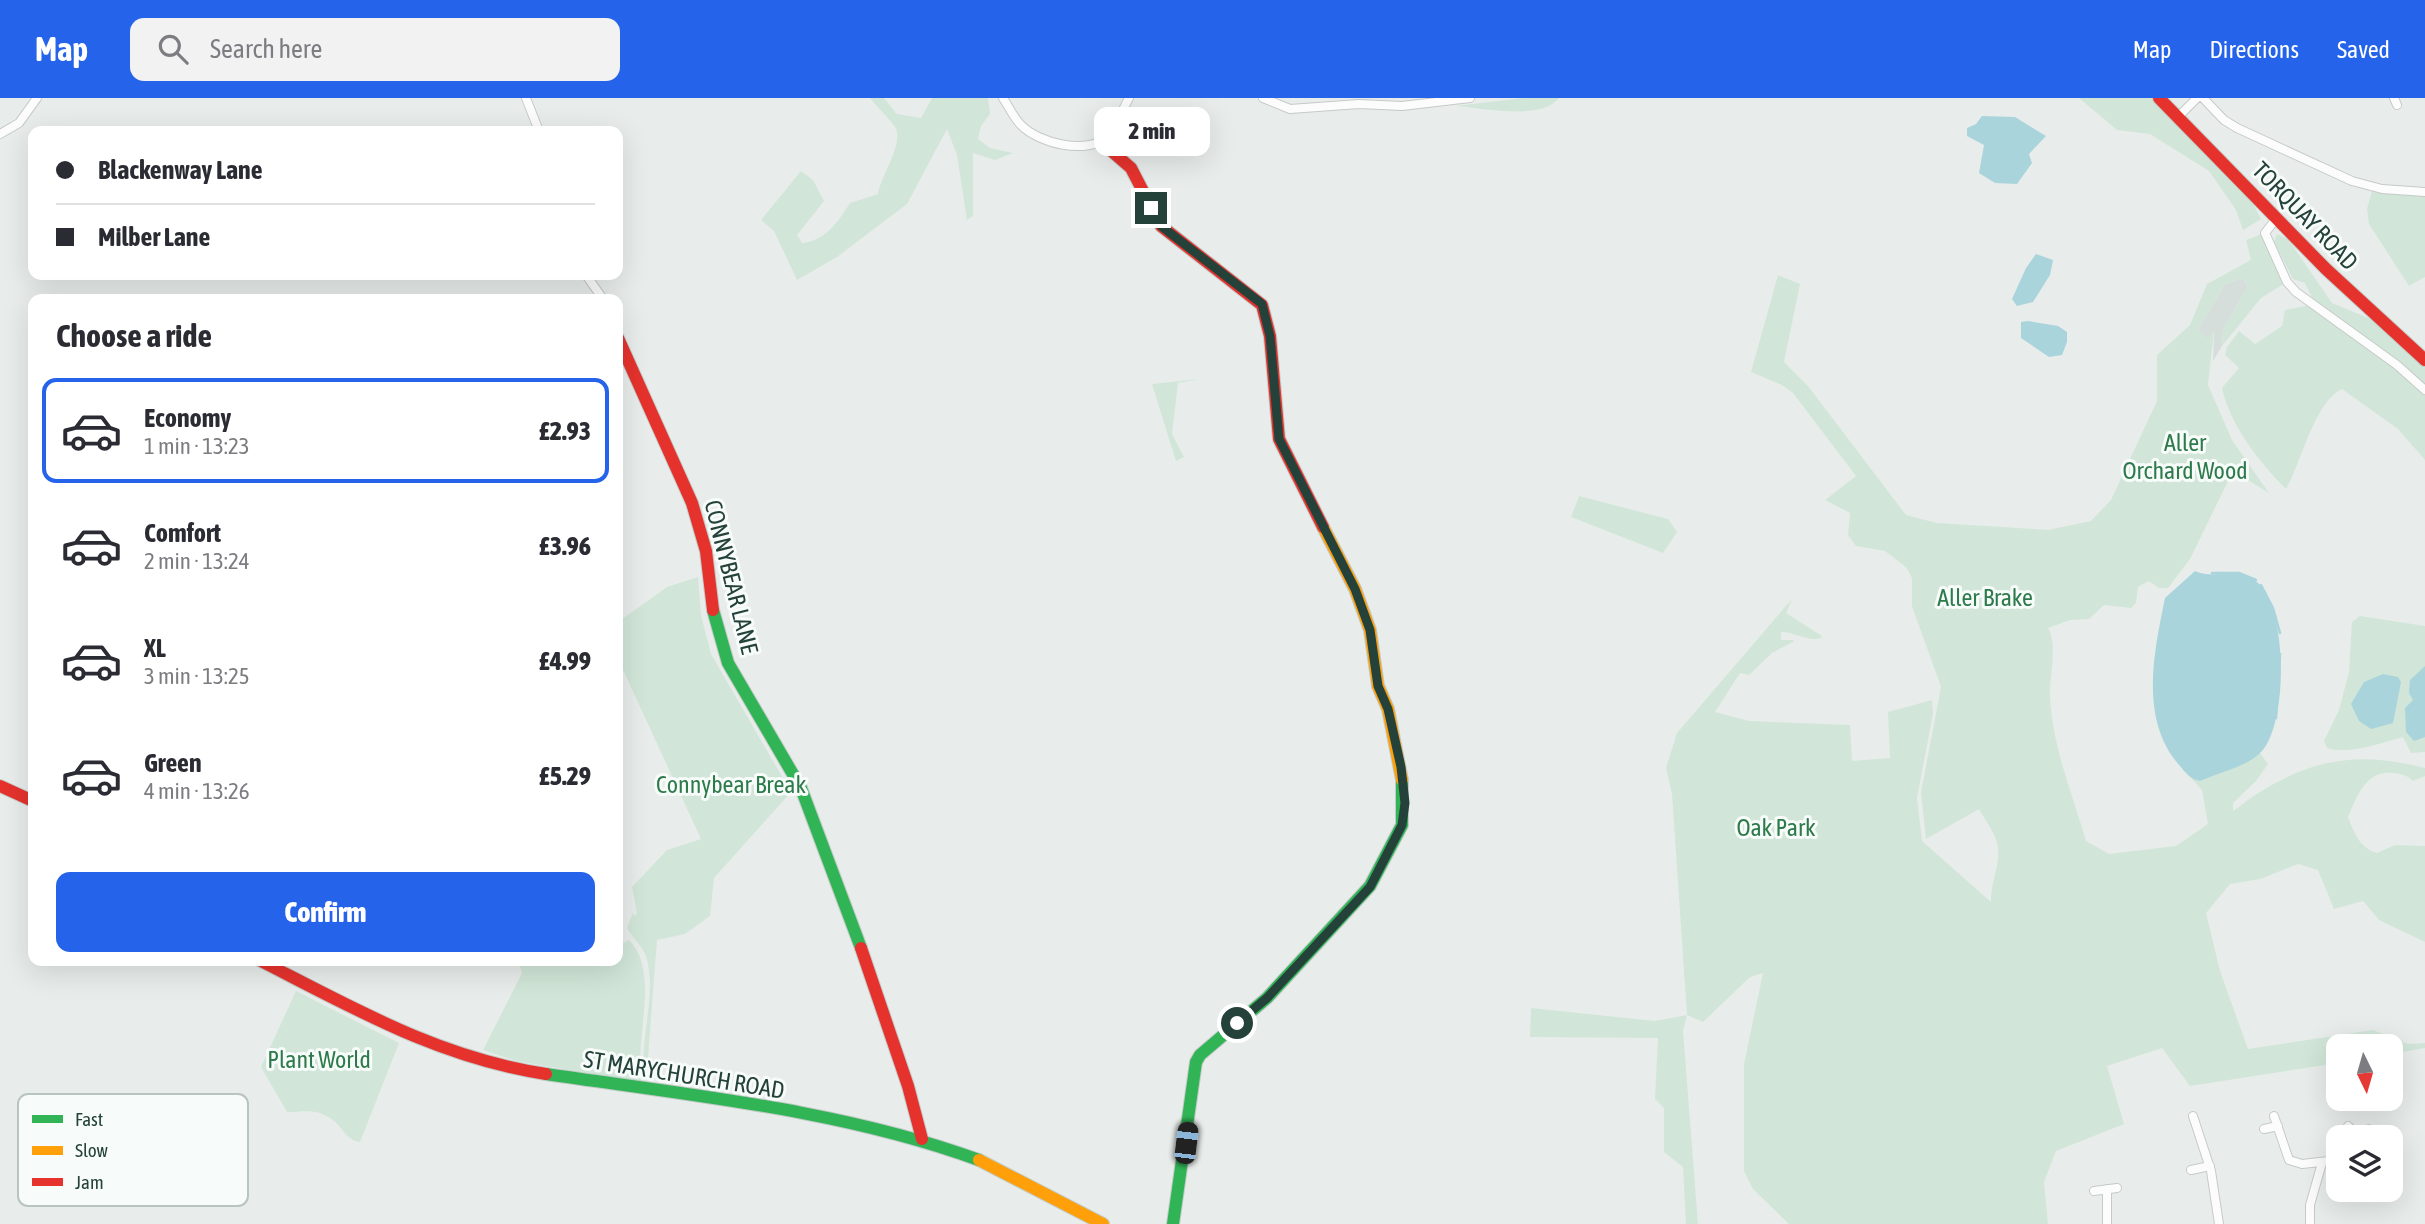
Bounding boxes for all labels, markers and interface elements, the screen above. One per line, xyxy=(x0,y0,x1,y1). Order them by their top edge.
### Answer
search box xyxy=(130,18,620,81)
text: Map xyxy=(35,30,88,68)
icon: search xyxy=(154,30,192,68)
text: Search here xyxy=(210,34,322,64)
text: Map xyxy=(2133,36,2171,63)
text: Directions xyxy=(2209,36,2299,63)
text: Saved xyxy=(2337,36,2390,63)
callout: 2 min xyxy=(1093,106,1209,155)
text: 2 min xyxy=(1129,118,1175,144)
text: Blackenway Lane xyxy=(98,155,262,185)
street label: TORQUAY ROAD xyxy=(2247,156,2364,275)
route end xyxy=(1135,192,1167,224)
text: Milber Lane xyxy=(98,222,210,252)
text: Choose a ride xyxy=(56,317,212,354)
icon: car xyxy=(60,399,123,462)
text: Economy xyxy=(144,403,231,433)
text: £2.93 xyxy=(539,416,591,446)
park label: Aller Orchard Wood xyxy=(2122,429,2248,484)
text: 1 min · 13:23 xyxy=(144,433,250,459)
street label: CONNYBEAR LANE xyxy=(699,497,764,657)
icon: car xyxy=(60,514,123,577)
text: Comfort xyxy=(144,518,221,548)
text: £3.96 xyxy=(539,531,591,561)
text: 2 min · 13:24 xyxy=(144,548,250,574)
park label: Aller Brake xyxy=(1937,584,2033,611)
icon: car xyxy=(60,629,123,692)
text: XL xyxy=(144,633,166,663)
text: £4.99 xyxy=(539,646,591,676)
text: 3 min · 13:25 xyxy=(144,663,250,689)
icon: car xyxy=(60,744,123,807)
text: Green xyxy=(144,748,202,778)
text: £5.29 xyxy=(539,761,591,791)
park label: Connybear Break xyxy=(656,771,806,798)
text: 4 min · 13:26 xyxy=(144,778,250,804)
park label: Oak Park xyxy=(1736,814,1816,841)
button: Confirm xyxy=(56,872,595,952)
route start xyxy=(1221,1007,1253,1039)
north arrow xyxy=(2326,1034,2403,1111)
map controls xyxy=(2326,1034,2403,1202)
street label: ST MARYCHURCH ROAD xyxy=(582,1045,787,1104)
park label: Plant World xyxy=(267,1046,371,1073)
legend xyxy=(18,1094,248,1206)
text: Fast xyxy=(75,1108,103,1130)
car xyxy=(1174,1121,1199,1165)
button: layers xyxy=(2326,1125,2403,1202)
text: Slow xyxy=(75,1139,109,1161)
text: Jam xyxy=(75,1171,104,1193)

